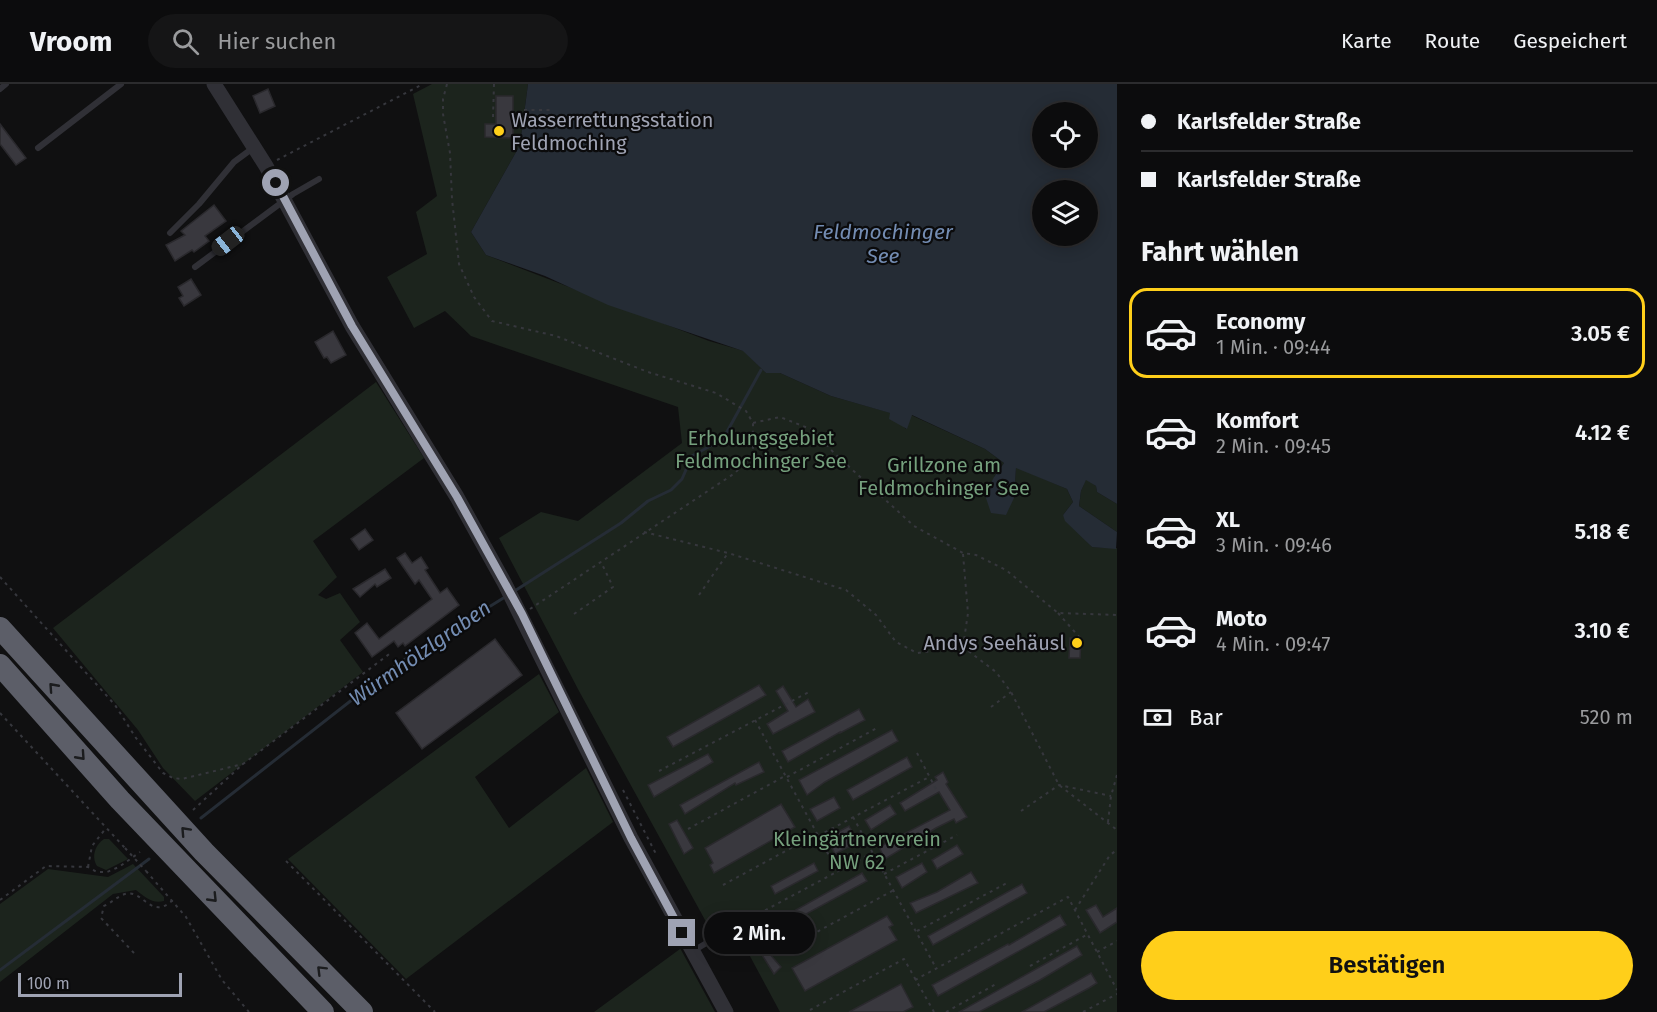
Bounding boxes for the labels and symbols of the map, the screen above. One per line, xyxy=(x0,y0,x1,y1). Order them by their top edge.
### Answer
place label: Wasserrettungsstation Feldmoching xyxy=(511,108,713,155)
marker: Wasserrettungsstation Feldmoching xyxy=(492,124,506,138)
route start xyxy=(262,169,289,196)
water label: Feldmochinger See xyxy=(813,219,954,269)
car xyxy=(208,223,248,259)
park label: Erholungsgebiet Feldmochinger See xyxy=(675,426,847,473)
park label: Grillzone am Feldmochinger See xyxy=(858,453,1030,500)
water label: Würmhölzlgraben xyxy=(344,594,496,712)
place label: Andys Seehäusl xyxy=(923,631,1065,655)
marker: Andys Seehäusl xyxy=(1070,636,1084,650)
one-way arrow xyxy=(49,683,60,694)
one-way arrow xyxy=(73,748,84,759)
one-way arrow xyxy=(181,827,192,838)
park label: Kleingärtnerverein NW 62 xyxy=(773,827,941,874)
one-way arrow xyxy=(206,891,217,902)
callout: 2 Min. xyxy=(703,912,814,954)
route end xyxy=(668,919,695,946)
one-way arrow xyxy=(317,967,328,978)
scale bar xyxy=(18,970,182,998)

